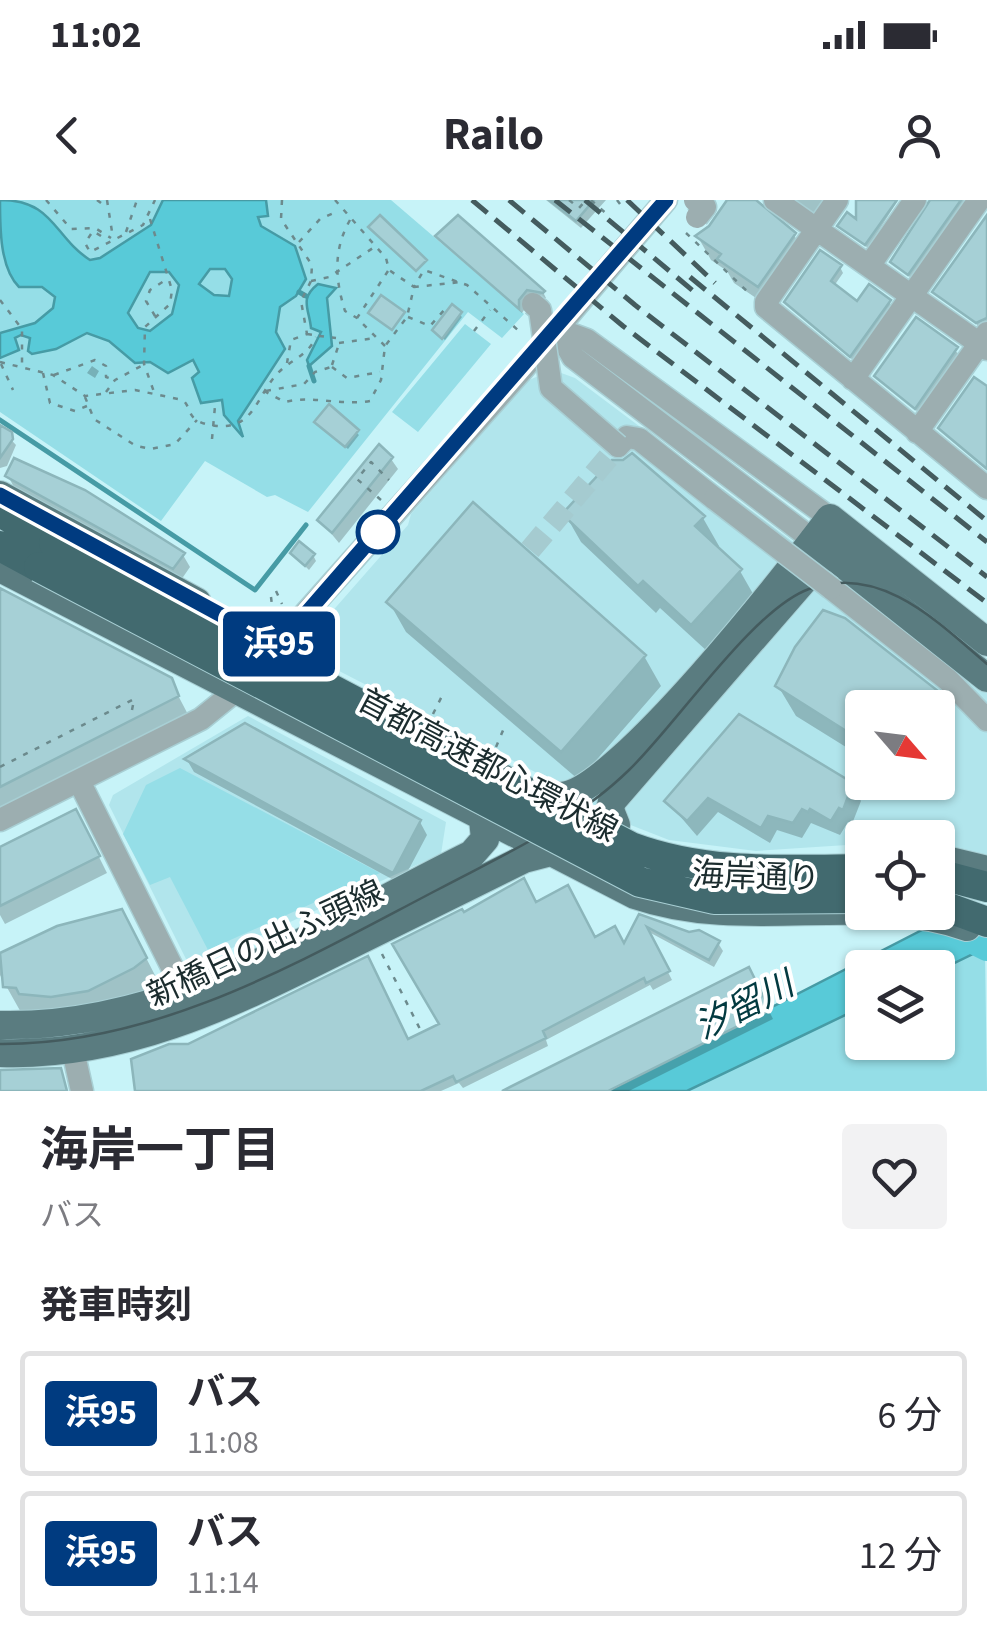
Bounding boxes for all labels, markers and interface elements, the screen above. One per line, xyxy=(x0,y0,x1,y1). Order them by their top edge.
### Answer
text: 11:02 xyxy=(50,8,142,62)
text: Railo xyxy=(443,103,544,167)
icon: back xyxy=(40,108,95,163)
icon: person xyxy=(892,108,947,163)
unlabelled marker xyxy=(357,511,399,553)
line badge: 浜95 xyxy=(222,612,336,676)
text: 浜95 xyxy=(243,619,315,669)
street label: 首都高速都心環状線 xyxy=(350,678,625,854)
north arrow xyxy=(845,690,955,800)
map controls xyxy=(845,690,955,1060)
button: locate xyxy=(845,820,955,930)
street label: 海岸通り xyxy=(691,852,821,902)
street label: 新橋日の出ふ頭線 xyxy=(140,869,391,1019)
button: layers xyxy=(845,950,955,1060)
water label: 汐留川 xyxy=(686,958,806,1052)
text: 海岸一丁目 xyxy=(40,1117,280,1185)
button: heart xyxy=(842,1124,947,1229)
text: バス xyxy=(40,1193,104,1239)
text: 発車時刻 xyxy=(40,1279,192,1333)
text: バス xyxy=(187,1366,263,1420)
text: 浜95 xyxy=(65,1388,137,1438)
text: 6 分 xyxy=(878,1389,942,1443)
text: 11:08 xyxy=(187,1420,259,1466)
text: バス xyxy=(187,1506,263,1560)
text: 浜95 xyxy=(65,1528,137,1578)
text: 12 分 xyxy=(859,1529,942,1583)
text: 11:14 xyxy=(187,1560,259,1606)

